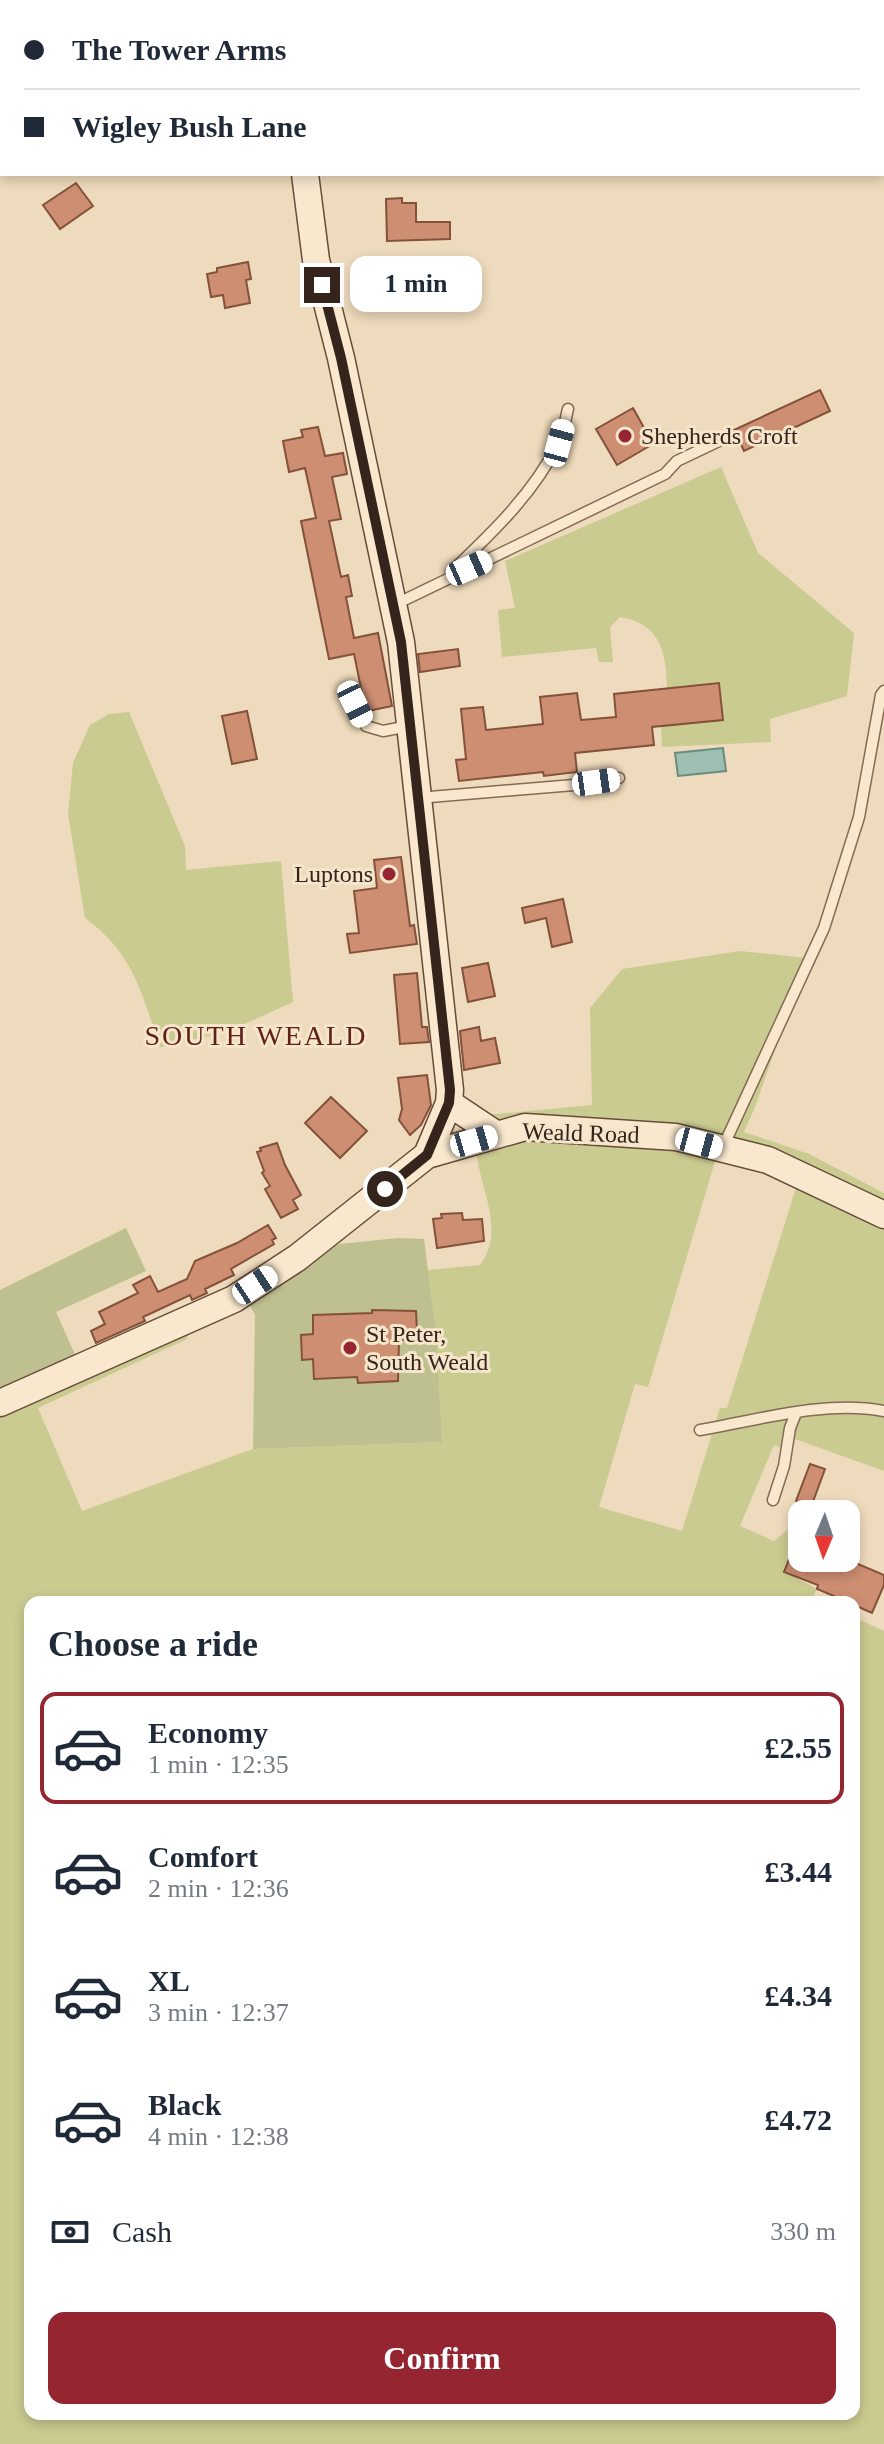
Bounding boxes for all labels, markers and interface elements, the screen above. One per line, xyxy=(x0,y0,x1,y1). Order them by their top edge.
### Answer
text: The Tower Arms xyxy=(72,33,286,66)
text: Wigley Bush Lane xyxy=(72,110,307,143)
callout: 1 min xyxy=(350,257,482,313)
route end xyxy=(304,267,340,303)
text: 1 min xyxy=(385,269,447,298)
car xyxy=(541,417,577,469)
place label: Shepherds Croft xyxy=(641,423,798,449)
marker: Shepherds Croft xyxy=(616,427,634,445)
car xyxy=(442,547,496,589)
car xyxy=(334,677,376,731)
car xyxy=(571,767,621,797)
place label: Luptons xyxy=(294,861,373,887)
marker: Luptons xyxy=(380,865,398,883)
district label: SOUTH WEALD xyxy=(145,1020,367,1051)
street label: Weald Road xyxy=(522,1118,640,1148)
car xyxy=(448,1123,500,1159)
car xyxy=(673,1125,725,1161)
route start xyxy=(367,1171,403,1207)
car xyxy=(228,1262,282,1308)
place label: St Peter, South Weald xyxy=(366,1321,488,1375)
marker: St Peter, South Weald xyxy=(341,1339,359,1357)
north arrow xyxy=(788,1500,860,1572)
map controls xyxy=(788,1500,860,1572)
text: Choose a ride xyxy=(48,1624,258,1664)
icon: car xyxy=(52,1712,124,1784)
text: Economy xyxy=(148,1716,268,1749)
text: £2.55 xyxy=(765,1731,832,1764)
text: 1 min · 12:35 xyxy=(148,1750,289,1779)
icon: car xyxy=(52,1836,124,1908)
text: Comfort xyxy=(148,1840,258,1873)
text: £3.44 xyxy=(765,1855,832,1888)
text: 2 min · 12:36 xyxy=(148,1874,289,1903)
icon: car xyxy=(52,1960,124,2032)
text: XL xyxy=(148,1964,190,1997)
text: £4.34 xyxy=(765,1979,832,2012)
text: 3 min · 12:37 xyxy=(148,1998,289,2027)
icon: car xyxy=(52,2084,124,2156)
text: Black xyxy=(148,2088,221,2121)
text: £4.72 xyxy=(765,2103,832,2136)
text: 4 min · 12:38 xyxy=(148,2122,289,2151)
icon: cash xyxy=(48,2210,92,2254)
text: Cash xyxy=(112,2215,172,2248)
text: 330 m xyxy=(770,2217,836,2246)
button: Confirm xyxy=(48,2312,836,2404)

